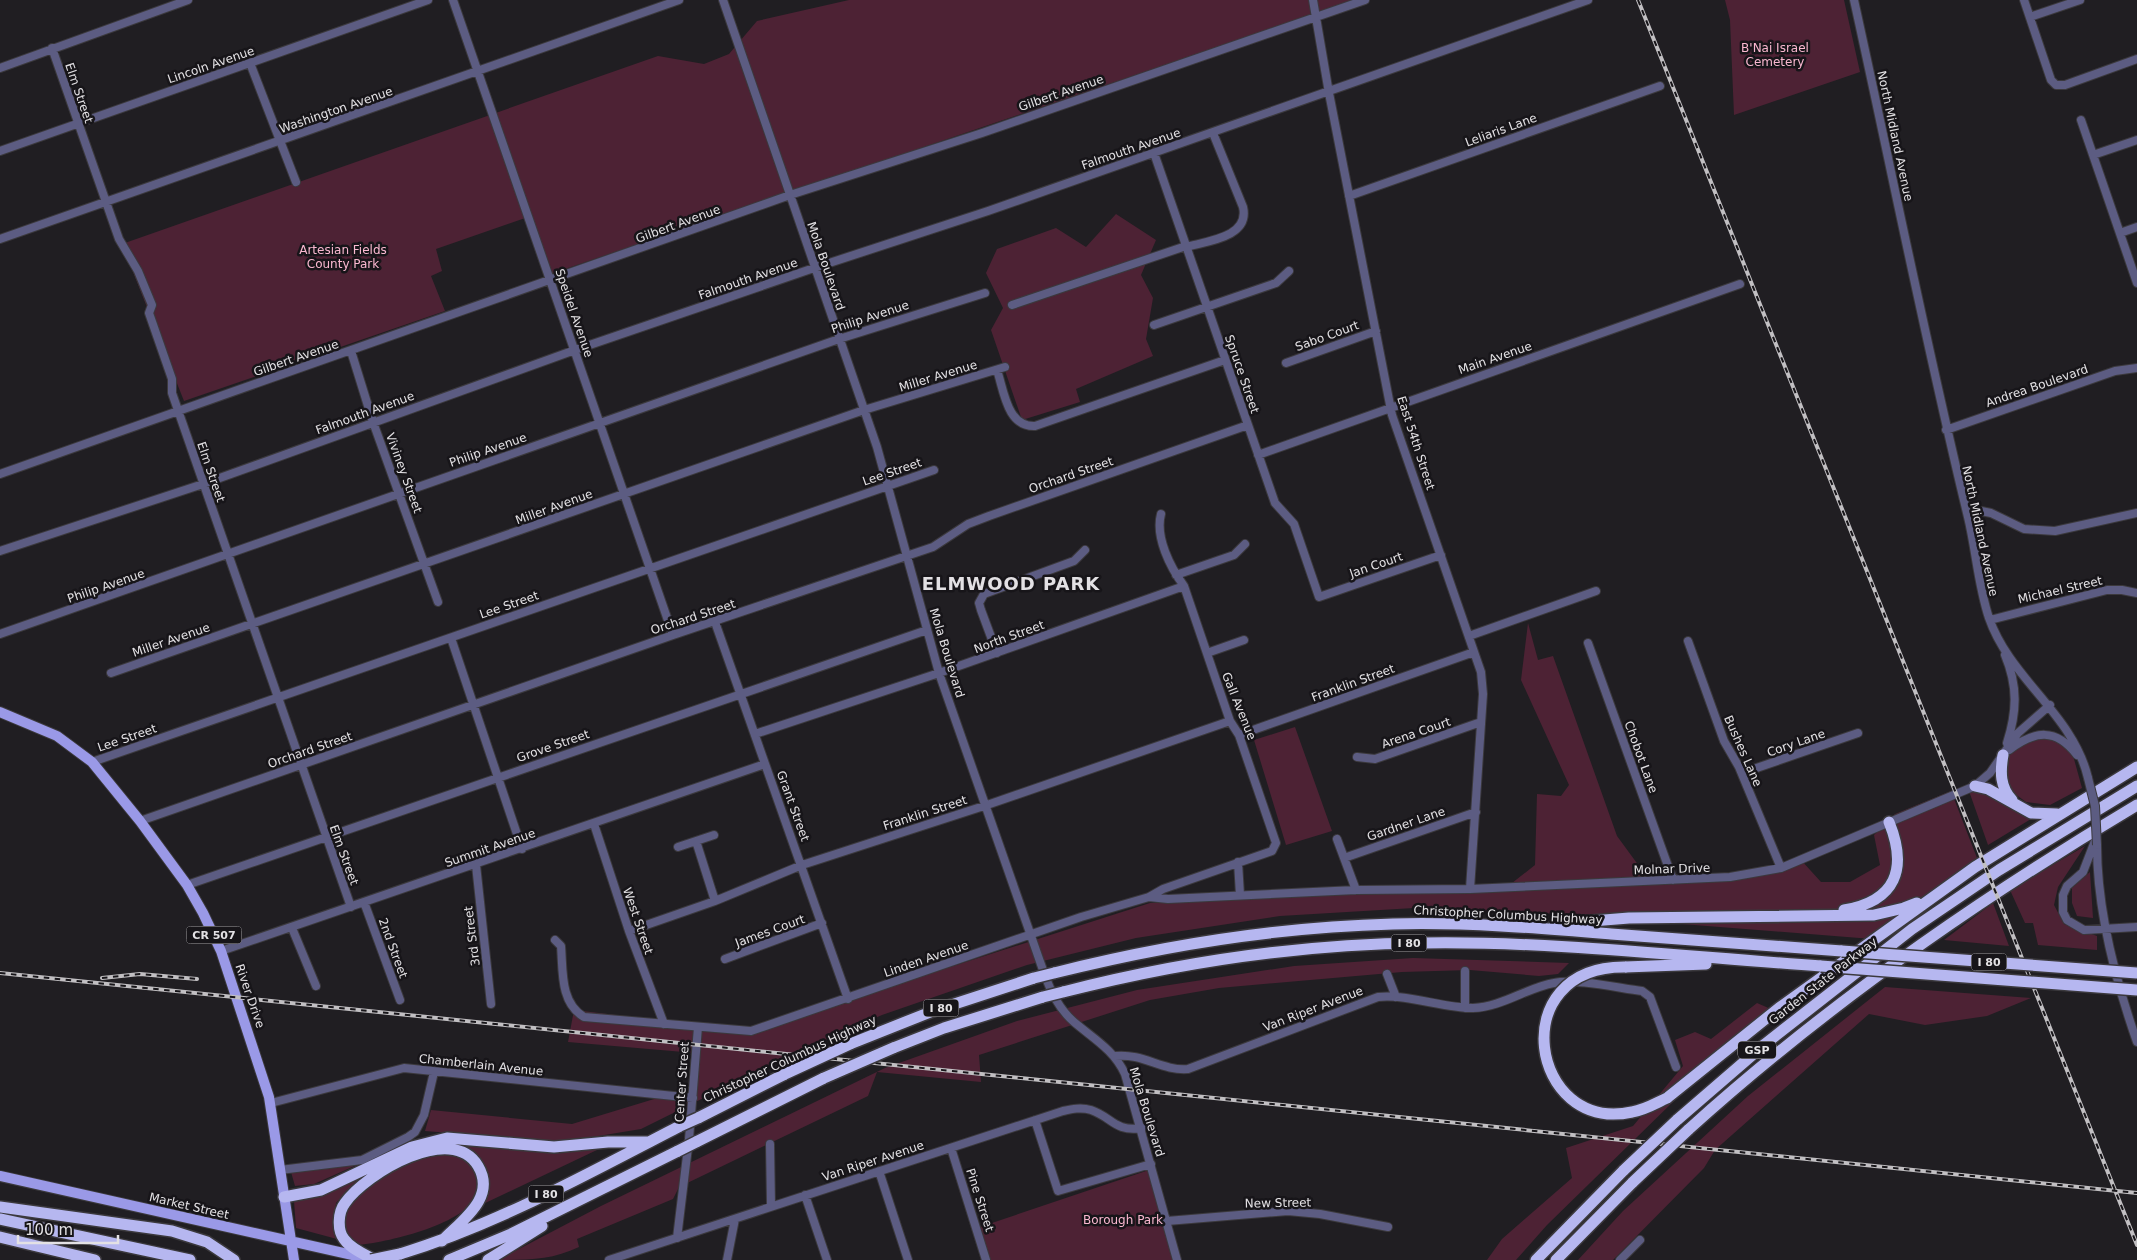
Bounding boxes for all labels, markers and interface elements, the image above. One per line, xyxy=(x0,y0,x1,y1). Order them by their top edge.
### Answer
park label: B'Nai Israel Cemetery xyxy=(1741,41,1809,69)
street label: Lincoln Avenue xyxy=(166,44,256,86)
street label: Elm Street xyxy=(62,61,96,125)
street label: North Midland Avenue xyxy=(1874,69,1916,203)
street label: Gilbert Avenue xyxy=(1017,72,1105,114)
street label: Washington Avenue xyxy=(277,84,395,136)
street label: Leliaris Lane xyxy=(1463,111,1539,149)
street label: Falmouth Avenue xyxy=(1080,125,1182,173)
street label: Gilbert Avenue xyxy=(634,202,722,246)
street label: Mola Boulevard xyxy=(804,220,848,312)
park label: Artesian Fields County Park xyxy=(299,243,387,271)
street label: Falmouth Avenue xyxy=(697,255,799,303)
street label: Speidel Avenue xyxy=(552,267,596,359)
street label: Philip Avenue xyxy=(829,298,911,336)
street label: Sabo Court xyxy=(1293,318,1361,354)
street label: Spruce Street xyxy=(1222,333,1262,415)
street label: Gilbert Avenue xyxy=(252,337,340,379)
street label: Main Avenue xyxy=(1456,339,1534,377)
street label: Miller Avenue xyxy=(897,357,979,395)
street label: Andrea Boulevard xyxy=(1984,362,2090,410)
street label: Falmouth Avenue xyxy=(314,389,416,437)
street label: East 54th Street xyxy=(1394,394,1438,492)
street label: Philip Avenue xyxy=(447,430,529,470)
street label: Viviney Street xyxy=(383,431,425,515)
street label: Elm Street xyxy=(194,440,228,504)
street label: Orchard Street xyxy=(1027,454,1115,496)
street label: Lee Street xyxy=(861,455,924,489)
street label: North Midland Avenue xyxy=(1959,464,2001,598)
street label: Miller Avenue xyxy=(514,487,594,527)
street label: Jan Court xyxy=(1347,549,1405,581)
street label: Philip Avenue xyxy=(65,566,147,606)
district label: ELMWOOD PARK xyxy=(922,573,1100,594)
street label: Michael Street xyxy=(2016,573,2104,607)
street label: Lee Street xyxy=(478,588,541,622)
street label: Orchard Street xyxy=(649,597,737,637)
street label: Mola Boulevard xyxy=(927,607,967,699)
street label: North Street xyxy=(972,618,1046,656)
street label: Miller Avenue xyxy=(130,620,212,660)
street label: Franklin Street xyxy=(1310,661,1397,705)
street label: Gall Avenue xyxy=(1219,670,1259,742)
street label: Bushes Lane xyxy=(1721,713,1765,789)
street label: Arena Court xyxy=(1380,715,1453,751)
street label: Chobot Lane xyxy=(1621,719,1661,795)
street label: Lee Street xyxy=(96,721,159,755)
street label: Grove Street xyxy=(515,727,592,765)
street label: Cory Lane xyxy=(1765,727,1827,759)
street label: Orchard Street xyxy=(266,729,354,771)
street label: Grant Street xyxy=(774,769,812,844)
street label: Franklin Street xyxy=(881,793,969,833)
street label: Gardner Lane xyxy=(1365,804,1447,844)
street label: Elm Street xyxy=(327,823,361,887)
street label: Summit Avenue xyxy=(443,826,537,870)
street label: Molnar Drive xyxy=(1633,861,1711,877)
street label: West Street xyxy=(620,886,656,957)
street label: Christopher Columbus Highway xyxy=(1413,903,1603,927)
street label: 3rd Street xyxy=(461,905,483,967)
street label: James Court xyxy=(732,912,807,950)
street label: 2nd Street xyxy=(376,916,410,980)
road number: CR 507 xyxy=(186,926,242,944)
road number: I 80 xyxy=(1392,934,1426,951)
street label: Garden State Parkway xyxy=(1766,934,1880,1028)
street label: Linden Avenue xyxy=(882,938,970,980)
road number: I 80 xyxy=(1972,954,2006,970)
street label: River Drive xyxy=(232,962,268,1030)
street label: Van Riper Avenue xyxy=(1261,983,1365,1035)
road number: I 80 xyxy=(924,1000,958,1016)
street label: Christopher Columbus Highway xyxy=(701,1013,879,1105)
street label: Center Street xyxy=(672,1041,692,1123)
road number: GSP xyxy=(1738,1042,1776,1058)
street label: Chamberlain Avenue xyxy=(418,1052,544,1078)
street label: Mola Boulevard xyxy=(1127,1066,1167,1158)
street label: Van Riper Avenue xyxy=(820,1138,926,1184)
street label: Pine Street xyxy=(963,1167,997,1234)
road number: I 80 xyxy=(528,1186,564,1202)
street label: Market Street xyxy=(148,1190,231,1222)
street label: New Street xyxy=(1245,1195,1312,1211)
scale bar xyxy=(18,1212,118,1244)
park label: Borough Park xyxy=(1083,1213,1163,1227)
text: 100 m xyxy=(25,1221,73,1239)

